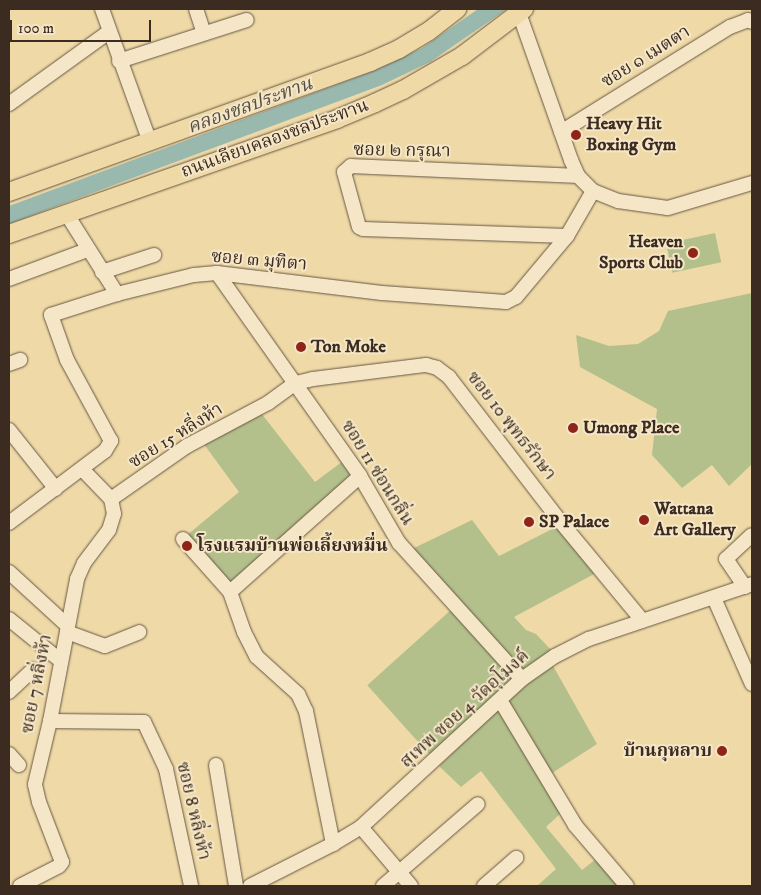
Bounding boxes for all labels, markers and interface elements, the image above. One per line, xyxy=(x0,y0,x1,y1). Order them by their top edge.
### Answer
scale bar xyxy=(12,10,154,42)
text: 100 m xyxy=(18,19,54,38)
street label: ซอย ๑ เมตตา xyxy=(598,21,694,93)
water label: คลองชลประทาน xyxy=(184,73,316,139)
street label: ถนนเลียบคลองชลประทาน xyxy=(178,95,372,183)
place label: Heavy Hit Boxing Gym xyxy=(586,114,676,156)
marker: Heavy Hit Boxing Gym xyxy=(570,129,582,141)
street label: ซอย ๒ กรุณา xyxy=(353,139,451,163)
place label: Heaven Sports Club xyxy=(599,232,683,274)
street label: ซอย ๓ มุทิตา xyxy=(210,246,308,276)
marker: Heaven Sports Club xyxy=(687,247,699,259)
place label: Ton Moke xyxy=(311,336,386,358)
marker: Ton Moke xyxy=(295,341,307,353)
street label: ซอย 10 พุทธรักษา xyxy=(462,367,560,485)
street label: ซอย 15 หลิ่งห้า xyxy=(125,399,227,473)
street label: ซอย 11 ซ่อนกลิ่น xyxy=(336,416,418,530)
place label: Umong Place xyxy=(583,417,679,439)
marker: Umong Place xyxy=(567,422,579,434)
place label: Wattana Art Gallery xyxy=(654,499,735,542)
place label: SP Palace xyxy=(539,511,609,533)
marker: Wattana Art Gallery xyxy=(638,514,650,526)
marker: SP Palace xyxy=(523,516,535,528)
place label: โรงแรมบ้านพ่อเลี้ยงหมื่น xyxy=(197,535,388,557)
marker: โรงแรมบ้านพ่อเลี้ยงหมื่น xyxy=(181,540,193,552)
street label: ซอย 7 หลิ่งห้า xyxy=(17,633,57,735)
street label: สุเทพ ซอย 4 วัดอุโมงค์ xyxy=(396,645,534,773)
place label: บ้านกุหลาบ xyxy=(623,740,712,762)
marker: บ้านกุหลาบ xyxy=(716,745,728,757)
street label: ซอย 8 หลิ่งห้า xyxy=(171,760,215,862)

